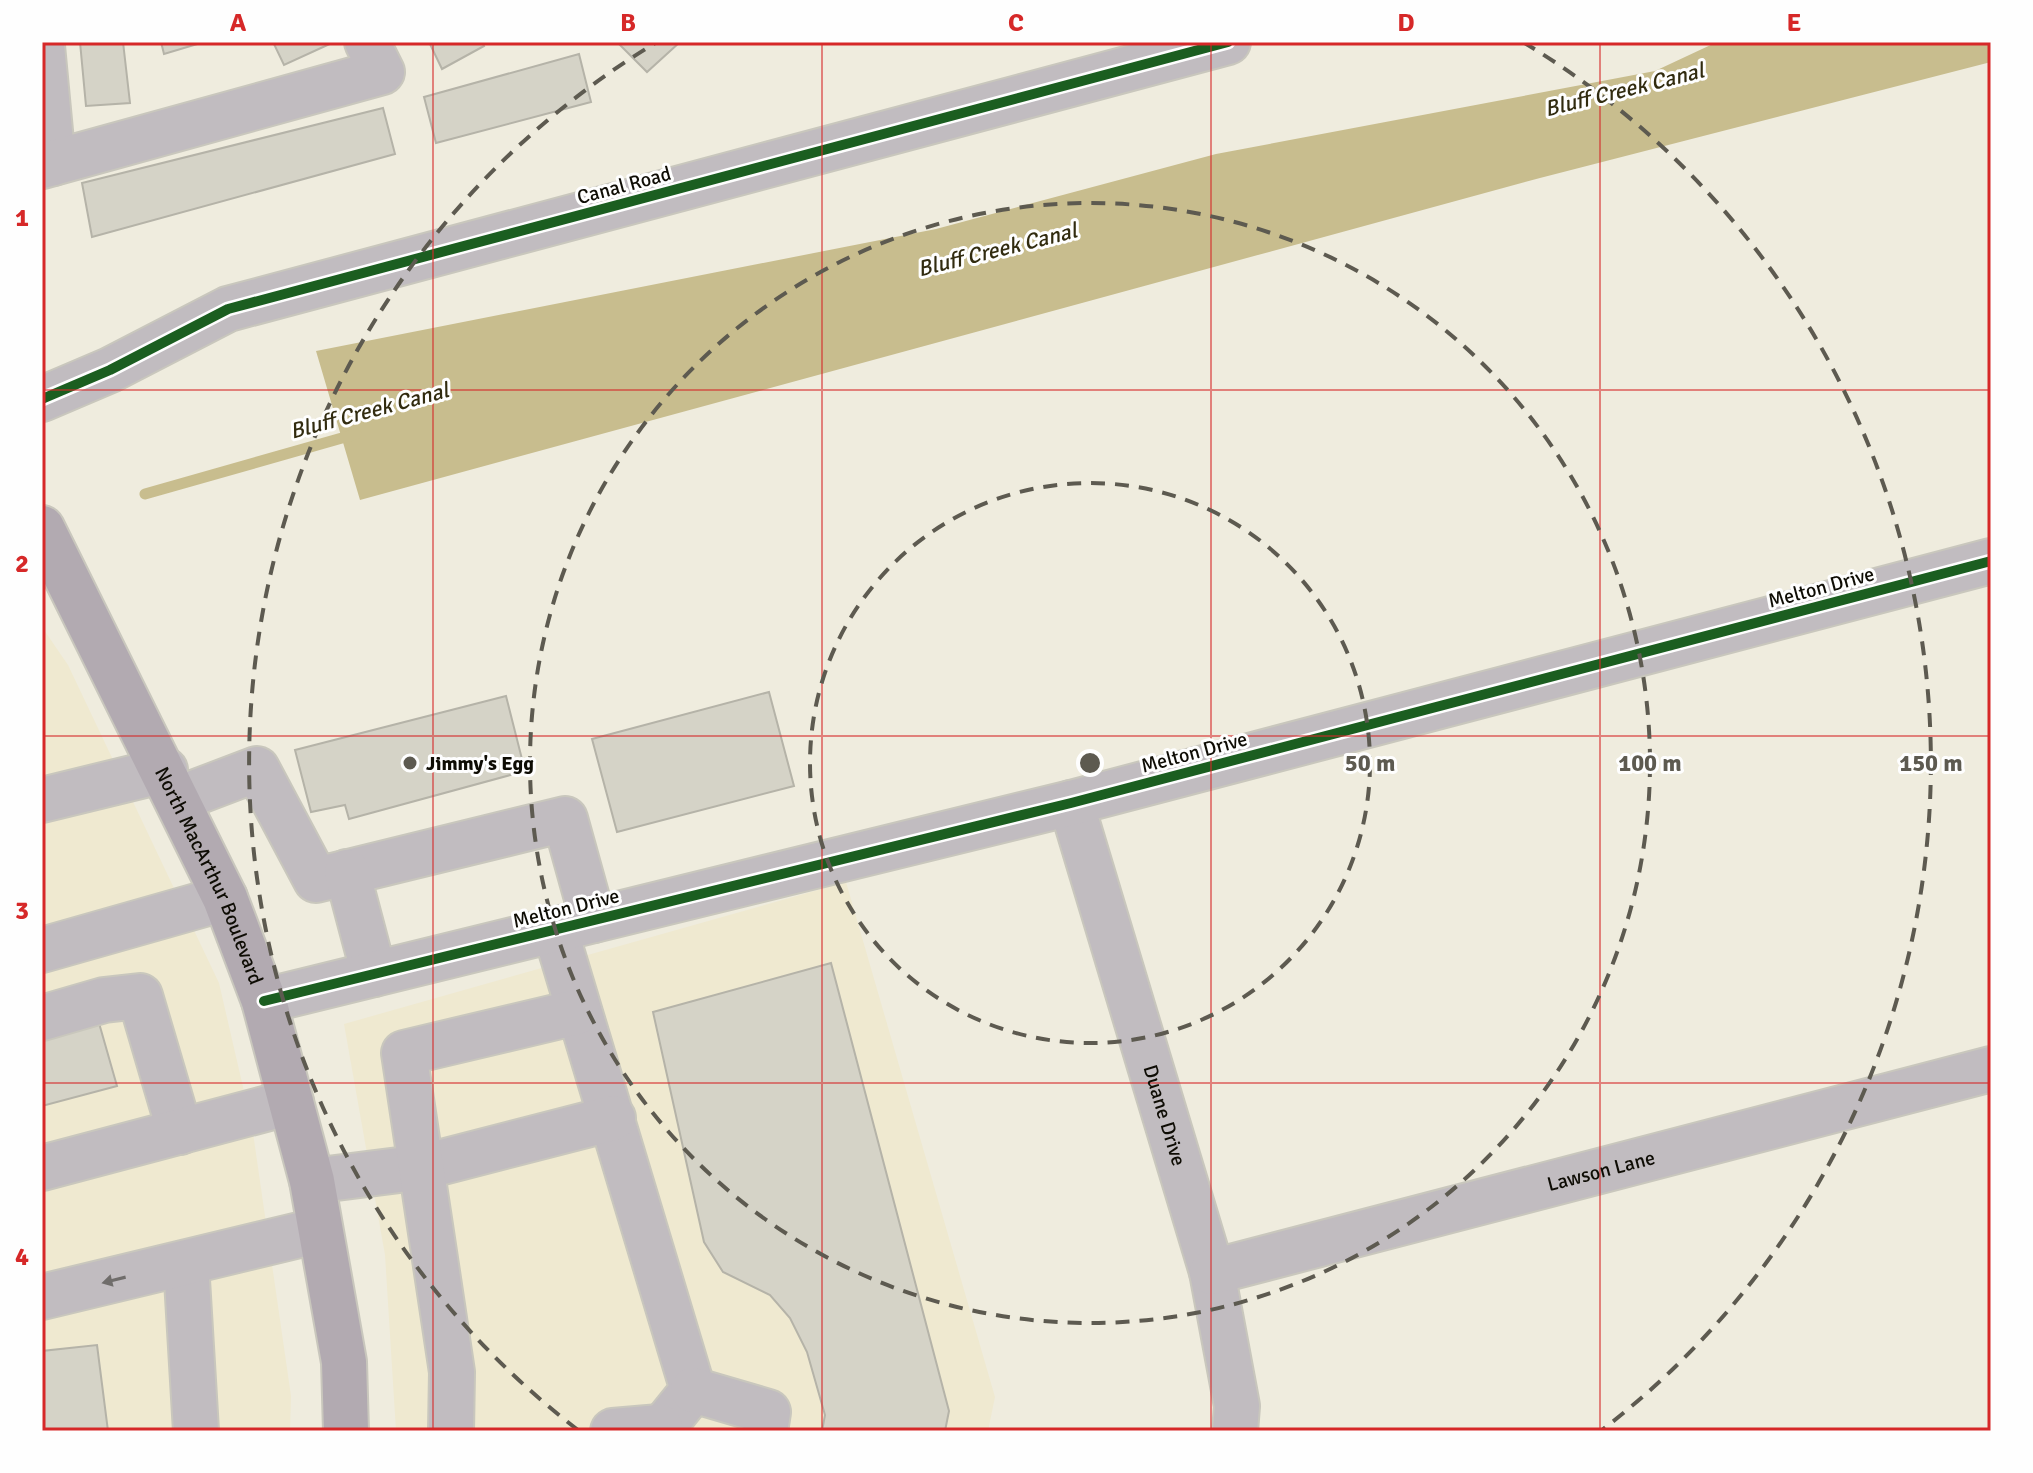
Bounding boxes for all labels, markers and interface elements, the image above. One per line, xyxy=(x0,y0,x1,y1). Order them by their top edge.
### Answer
text: A xyxy=(230,7,247,39)
text: B xyxy=(620,7,636,39)
text: C xyxy=(1008,7,1024,39)
text: D xyxy=(1397,7,1415,39)
text: E xyxy=(1787,7,1801,39)
water label: Bluff Creek Canal xyxy=(1542,56,1708,122)
street label: Canal Road xyxy=(574,161,674,210)
text: 1 xyxy=(15,202,29,234)
water label: Bluff Creek Canal xyxy=(915,216,1081,282)
water label: Bluff Creek Canal xyxy=(287,376,453,445)
text: 2 xyxy=(15,548,29,580)
street label: Melton Drive xyxy=(1765,561,1877,614)
street label: Melton Drive xyxy=(1138,726,1250,779)
text: 50 m xyxy=(1345,748,1395,778)
text: 100 m xyxy=(1618,748,1682,778)
text: 150 m xyxy=(1899,748,1963,778)
centre of rings xyxy=(1076,749,1104,777)
place label: Jimmy's Egg xyxy=(426,751,534,776)
marker: Jimmy's Egg xyxy=(401,754,419,772)
street label: North MacArthur Boulevard xyxy=(149,763,269,988)
street label: Melton Drive xyxy=(510,883,622,934)
text: 3 xyxy=(15,895,29,927)
street label: Duane Drive xyxy=(1137,1062,1191,1169)
street label: Lawson Lane xyxy=(1545,1145,1658,1197)
text: 4 xyxy=(15,1241,29,1273)
one-way arrow xyxy=(101,1274,126,1287)

